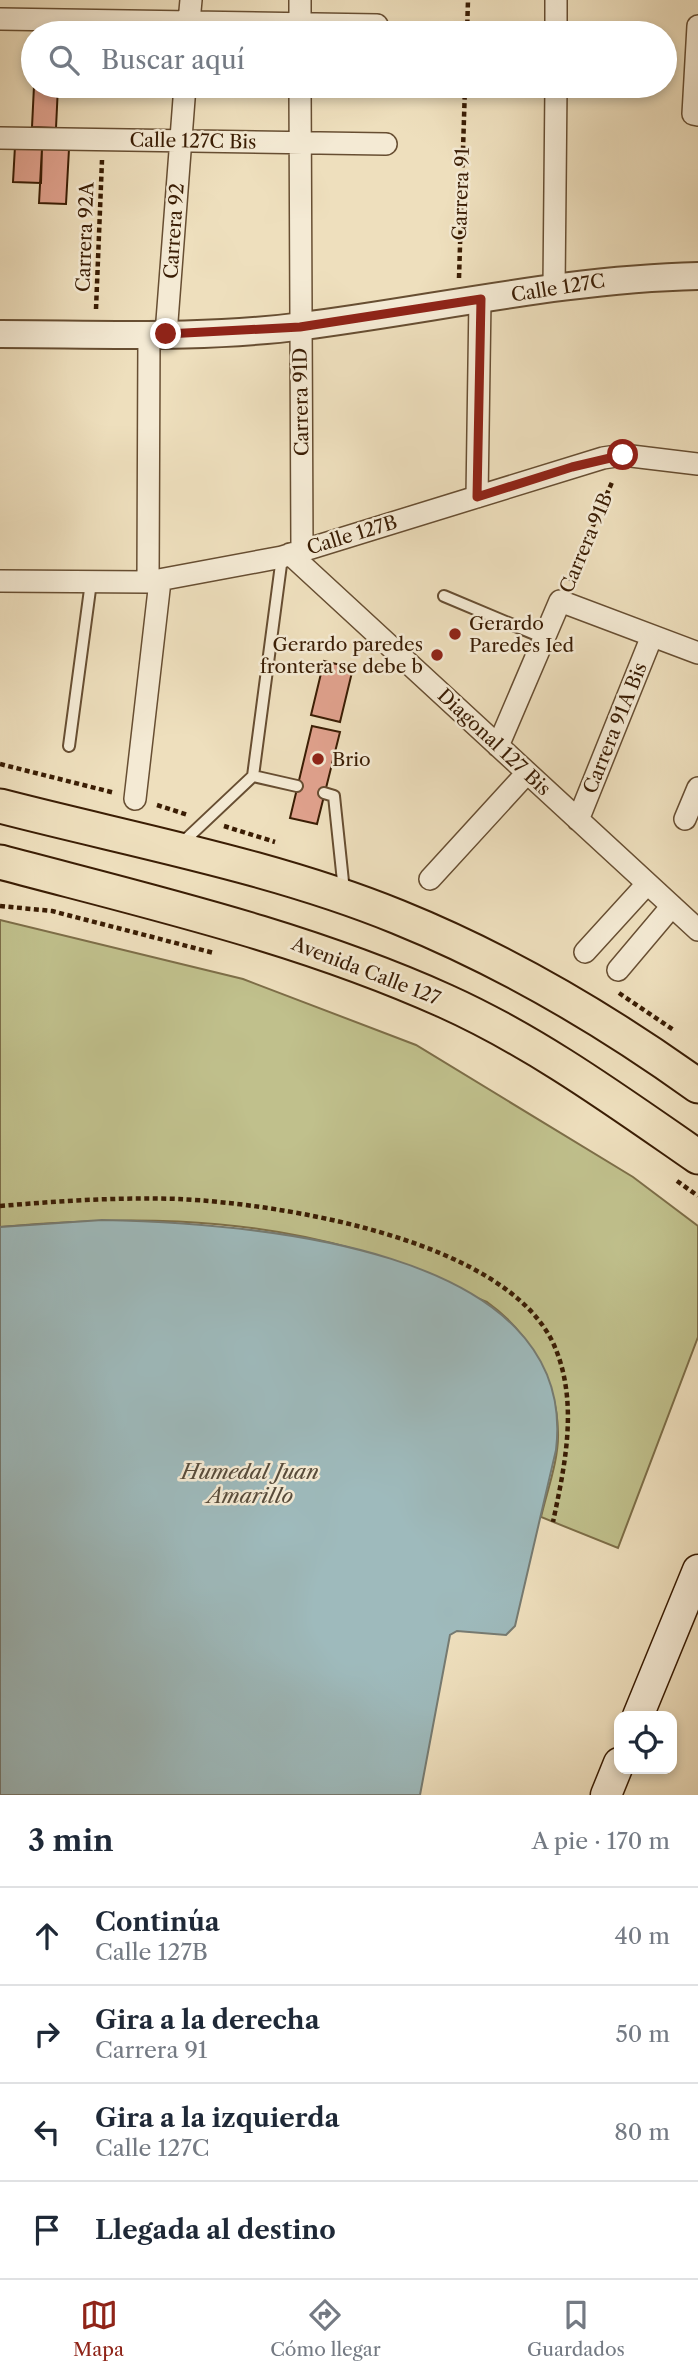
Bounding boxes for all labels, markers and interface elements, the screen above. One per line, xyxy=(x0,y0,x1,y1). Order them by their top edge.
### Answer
search box xyxy=(21,21,677,98)
icon: search xyxy=(45,41,83,79)
text: Buscar aquí xyxy=(101,44,245,76)
street label: Calle 127C Bis xyxy=(129,128,257,154)
street label: Carrera 91 xyxy=(448,147,474,241)
street label: Carrera 92A xyxy=(72,181,98,292)
street label: Carrera 92 xyxy=(159,182,189,280)
street label: Calle 127C xyxy=(509,269,607,307)
route end xyxy=(150,318,181,349)
street label: Carrera 91D xyxy=(289,348,313,456)
route start xyxy=(607,439,638,470)
street label: Carrera 91B xyxy=(555,490,617,596)
street label: Calle 127B xyxy=(304,510,400,560)
place label: Gerardo Paredes Ied xyxy=(469,612,575,657)
marker: Gerardo Paredes Ied xyxy=(447,626,463,642)
place label: Gerardo paredes frontera se debe b xyxy=(260,633,423,678)
marker: Gerardo paredes frontera se debe b xyxy=(429,647,445,663)
street label: Carrera 91A Bis xyxy=(578,659,652,797)
street label: Diagonal 127 Bis xyxy=(433,684,555,800)
place label: Brio xyxy=(332,748,371,771)
marker: Brio xyxy=(310,751,326,767)
street label: Avenida Calle 127 xyxy=(287,932,444,1010)
water label: Humedal Juan Amarillo xyxy=(179,1459,319,1508)
map controls xyxy=(614,1711,677,1774)
button: locate xyxy=(614,1711,677,1774)
text: 3 min xyxy=(28,1822,114,1859)
text: A pie · 170 m xyxy=(532,1827,670,1855)
text: Continúa xyxy=(95,1906,220,1938)
icon: ahead xyxy=(28,1917,66,1955)
text: 40 m xyxy=(615,1922,670,1950)
text: Calle 127B xyxy=(95,1938,208,1966)
text: Gira a la derecha xyxy=(95,2004,320,2036)
icon: right xyxy=(28,2015,66,2053)
text: 50 m xyxy=(615,2020,670,2048)
text: Carrera 91 xyxy=(95,2036,208,2064)
text: Gira a la izquierda xyxy=(95,2102,340,2134)
icon: left xyxy=(28,2113,66,2151)
text: 80 m xyxy=(614,2118,670,2146)
text: Calle 127C xyxy=(95,2134,210,2162)
icon: arrive xyxy=(28,2211,66,2249)
text: Llegada al destino xyxy=(95,2214,336,2246)
tab: Mapa xyxy=(73,2296,124,2361)
tab: Cómo llegar xyxy=(270,2296,381,2361)
tab: Guardados xyxy=(527,2296,625,2361)

